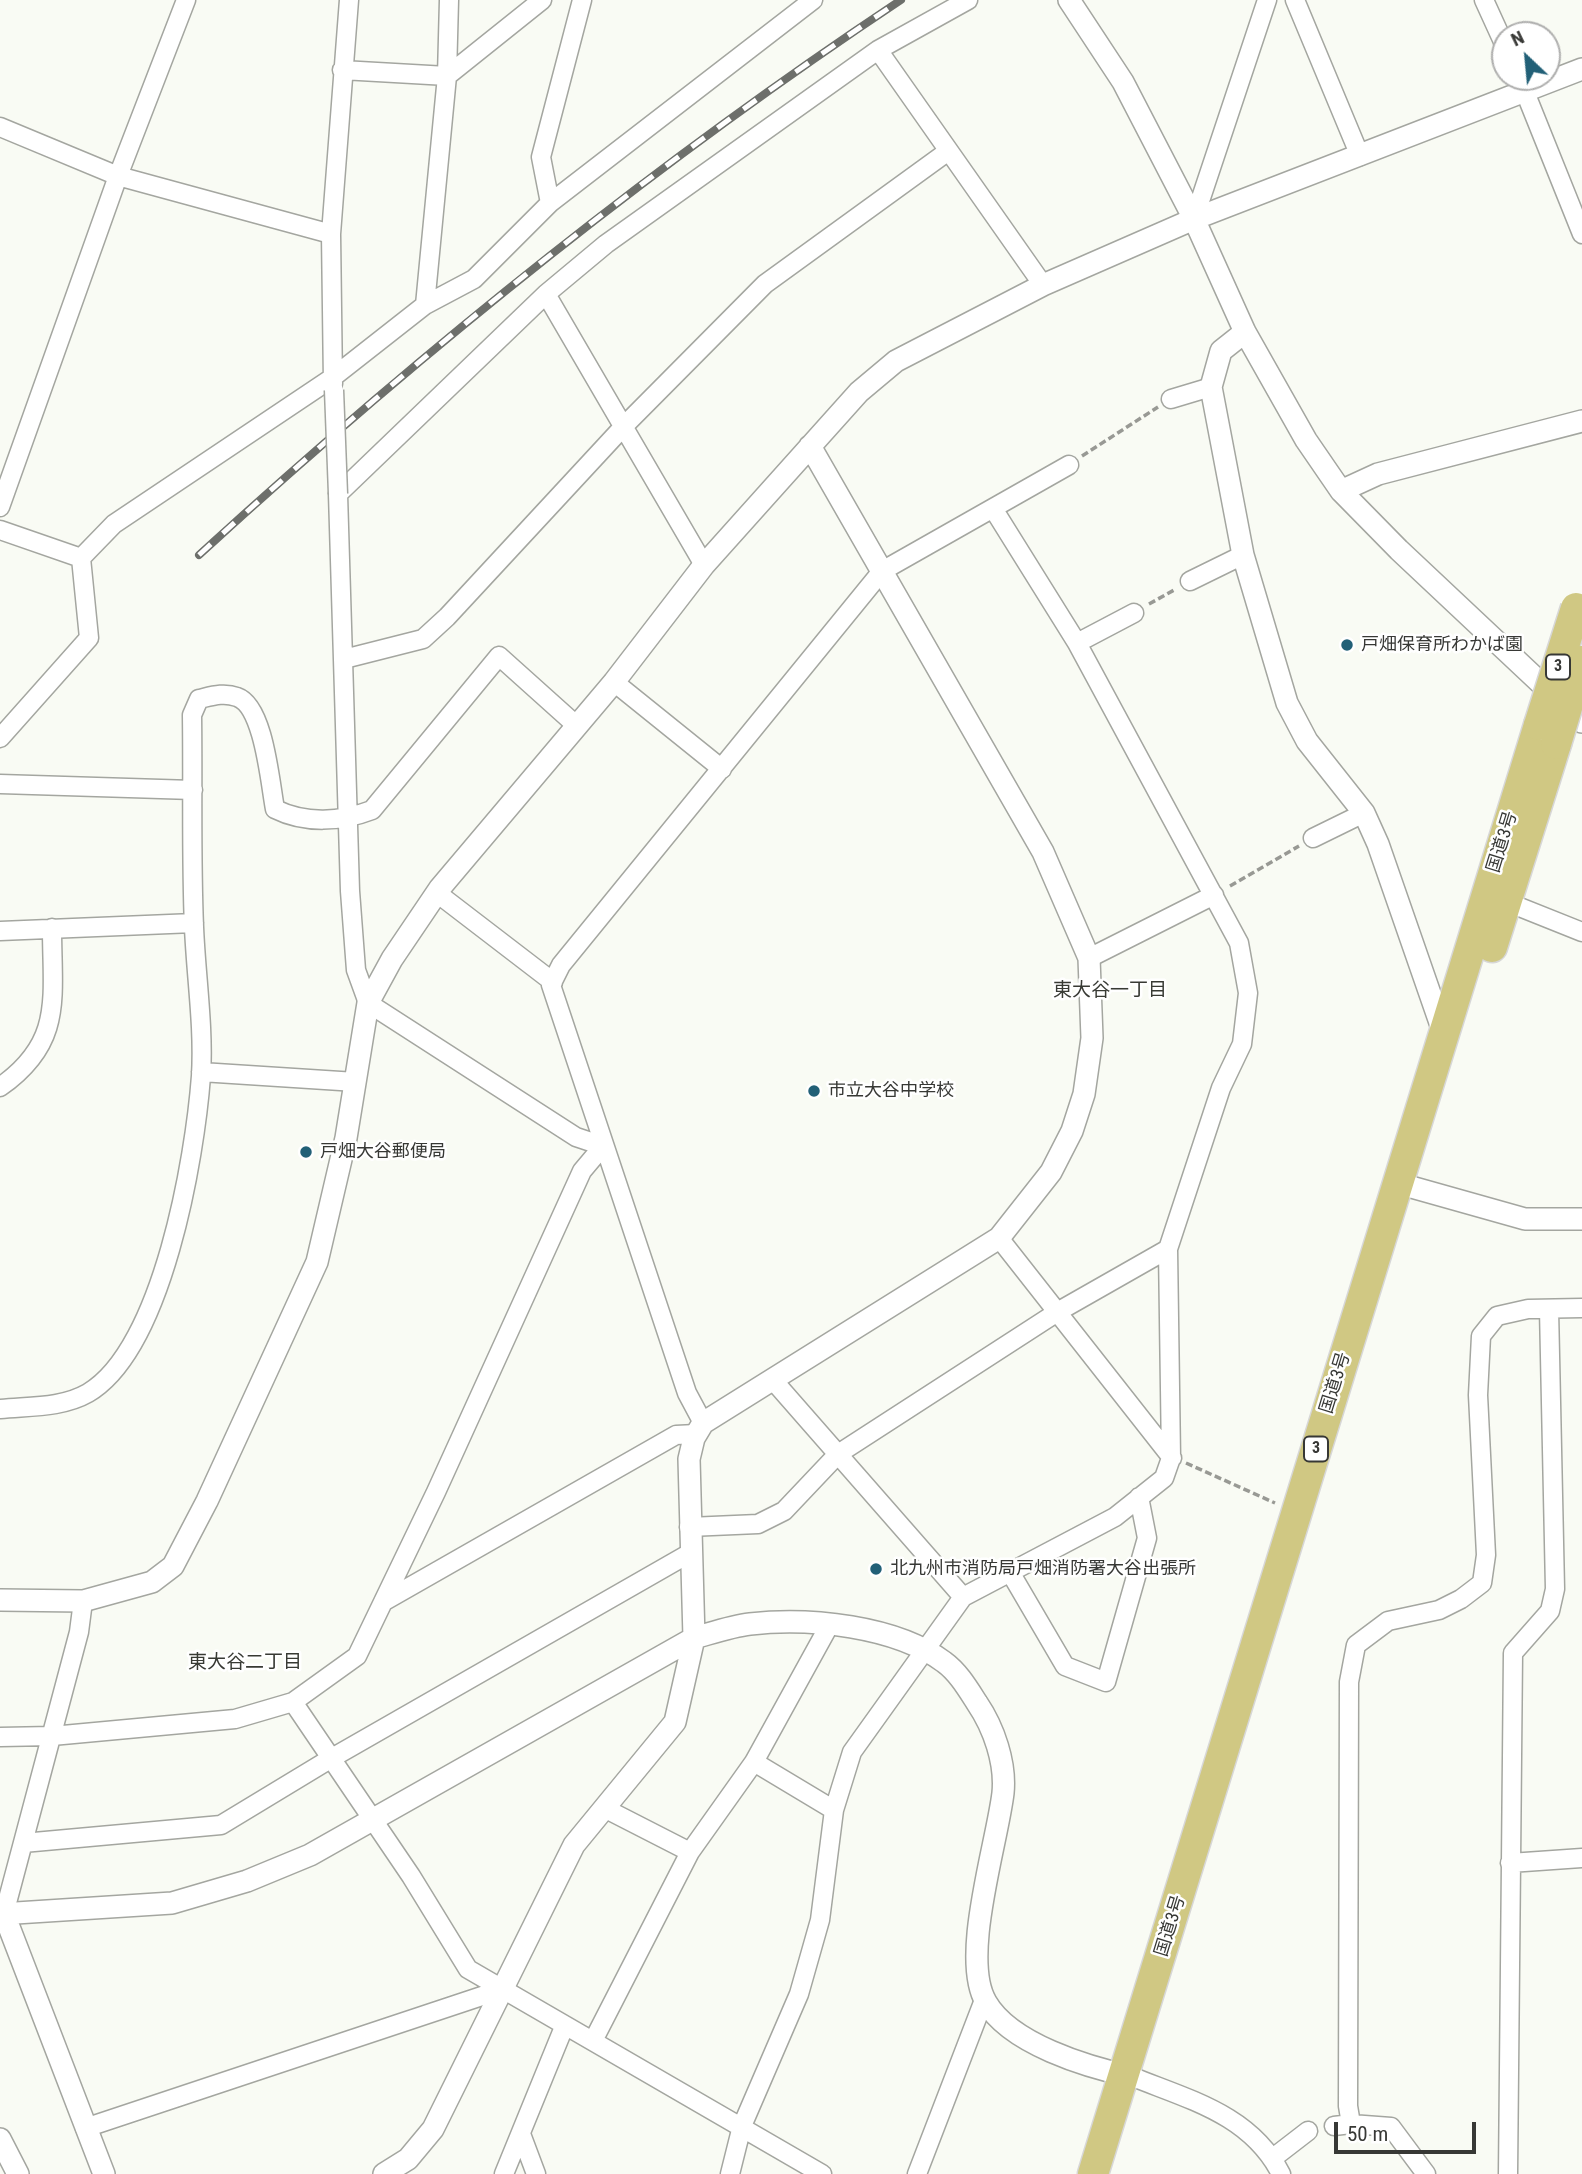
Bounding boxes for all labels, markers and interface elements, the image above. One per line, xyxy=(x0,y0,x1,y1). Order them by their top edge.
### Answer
north arrow xyxy=(1491,21,1561,91)
text: N xyxy=(1507,26,1528,51)
place label: 戸畑保育所わかば園 xyxy=(1361,634,1523,656)
marker: 戸畑保育所わかば園 xyxy=(1339,637,1355,653)
road number: 3 xyxy=(1546,654,1570,680)
street label: 国道3号 xyxy=(1483,809,1523,875)
district label: 東大谷一丁目 xyxy=(1053,980,1167,1002)
place label: 市立大谷中学校 xyxy=(828,1080,954,1102)
marker: 市立大谷中学校 xyxy=(806,1083,822,1099)
place label: 戸畑大谷郵便局 xyxy=(320,1141,446,1163)
marker: 戸畑大谷郵便局 xyxy=(298,1144,314,1160)
street label: 国道3号 xyxy=(1316,1350,1356,1416)
road number: 3 xyxy=(1304,1436,1328,1462)
place label: 北九州市消防局戸畑消防署大谷出張所 xyxy=(890,1558,1196,1580)
marker: 北九州市消防局戸畑消防署大谷出張所 xyxy=(868,1561,884,1577)
district label: 東大谷二丁目 xyxy=(188,1652,302,1674)
street label: 国道3号 xyxy=(1151,1893,1191,1959)
scale bar xyxy=(1337,2108,1479,2152)
text: 50 m xyxy=(1347,2122,1388,2146)

